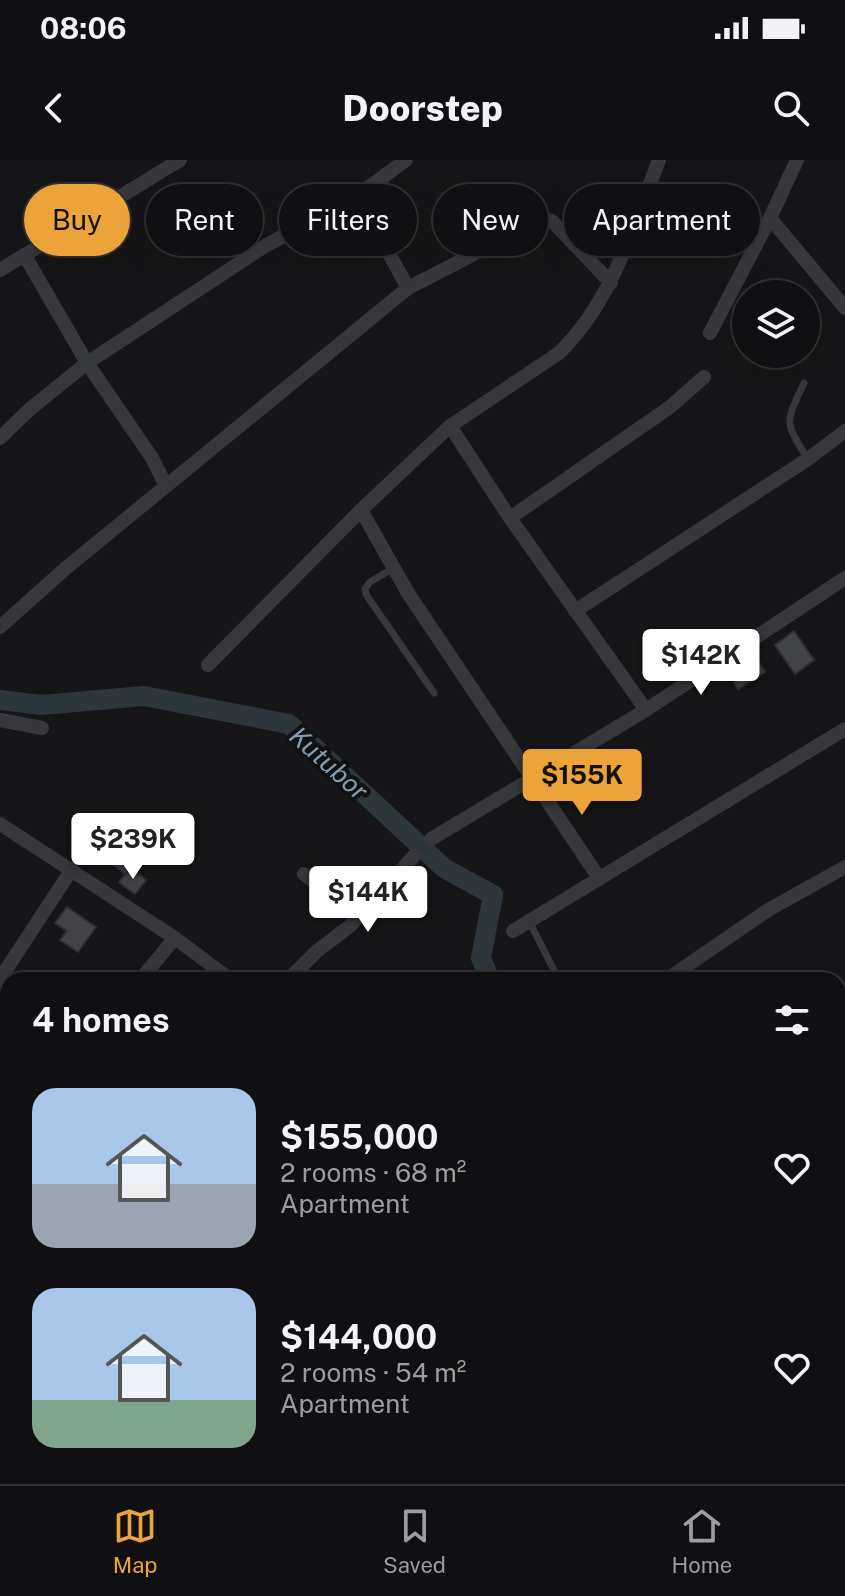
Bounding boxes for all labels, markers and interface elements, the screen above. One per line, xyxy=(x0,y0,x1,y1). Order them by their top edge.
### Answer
text: 08:06 xyxy=(40,10,127,46)
icon: back xyxy=(32,86,76,130)
icon: search xyxy=(769,86,813,130)
text: Doorstep xyxy=(342,87,503,129)
chip: Buy xyxy=(24,184,130,256)
chip: Rent xyxy=(146,184,263,256)
chip: Filters xyxy=(279,184,417,256)
chip: New xyxy=(433,184,548,256)
chip: Apartment xyxy=(564,184,760,256)
map controls xyxy=(732,280,820,368)
button: layers xyxy=(732,280,820,368)
pin: $142K xyxy=(645,629,757,697)
text: $142K xyxy=(660,639,742,670)
water label: Kutubor xyxy=(284,720,375,806)
pin: $155K xyxy=(526,749,638,817)
text: $155K xyxy=(541,759,623,790)
pin: $239K xyxy=(77,813,189,881)
text: $239K xyxy=(89,823,177,854)
pin: $144K xyxy=(312,866,424,934)
text: $144K xyxy=(327,876,409,907)
icon: filters xyxy=(770,998,814,1042)
text: 4 homes xyxy=(32,1000,170,1040)
text: $155,000 xyxy=(280,1117,439,1157)
icon: home xyxy=(96,1120,192,1216)
icon: heart xyxy=(770,1146,814,1190)
text: 2 rooms · 68 m² xyxy=(280,1157,466,1188)
text: Apartment xyxy=(280,1188,410,1219)
text: $144,000 xyxy=(280,1317,437,1357)
icon: home xyxy=(96,1320,192,1416)
icon: heart xyxy=(770,1346,814,1390)
text: 2 rooms · 54 m² xyxy=(280,1357,466,1388)
text: Apartment xyxy=(280,1388,410,1419)
tab: Map xyxy=(113,1504,157,1578)
tab: Saved xyxy=(383,1504,446,1578)
tab: Home xyxy=(672,1504,732,1578)

